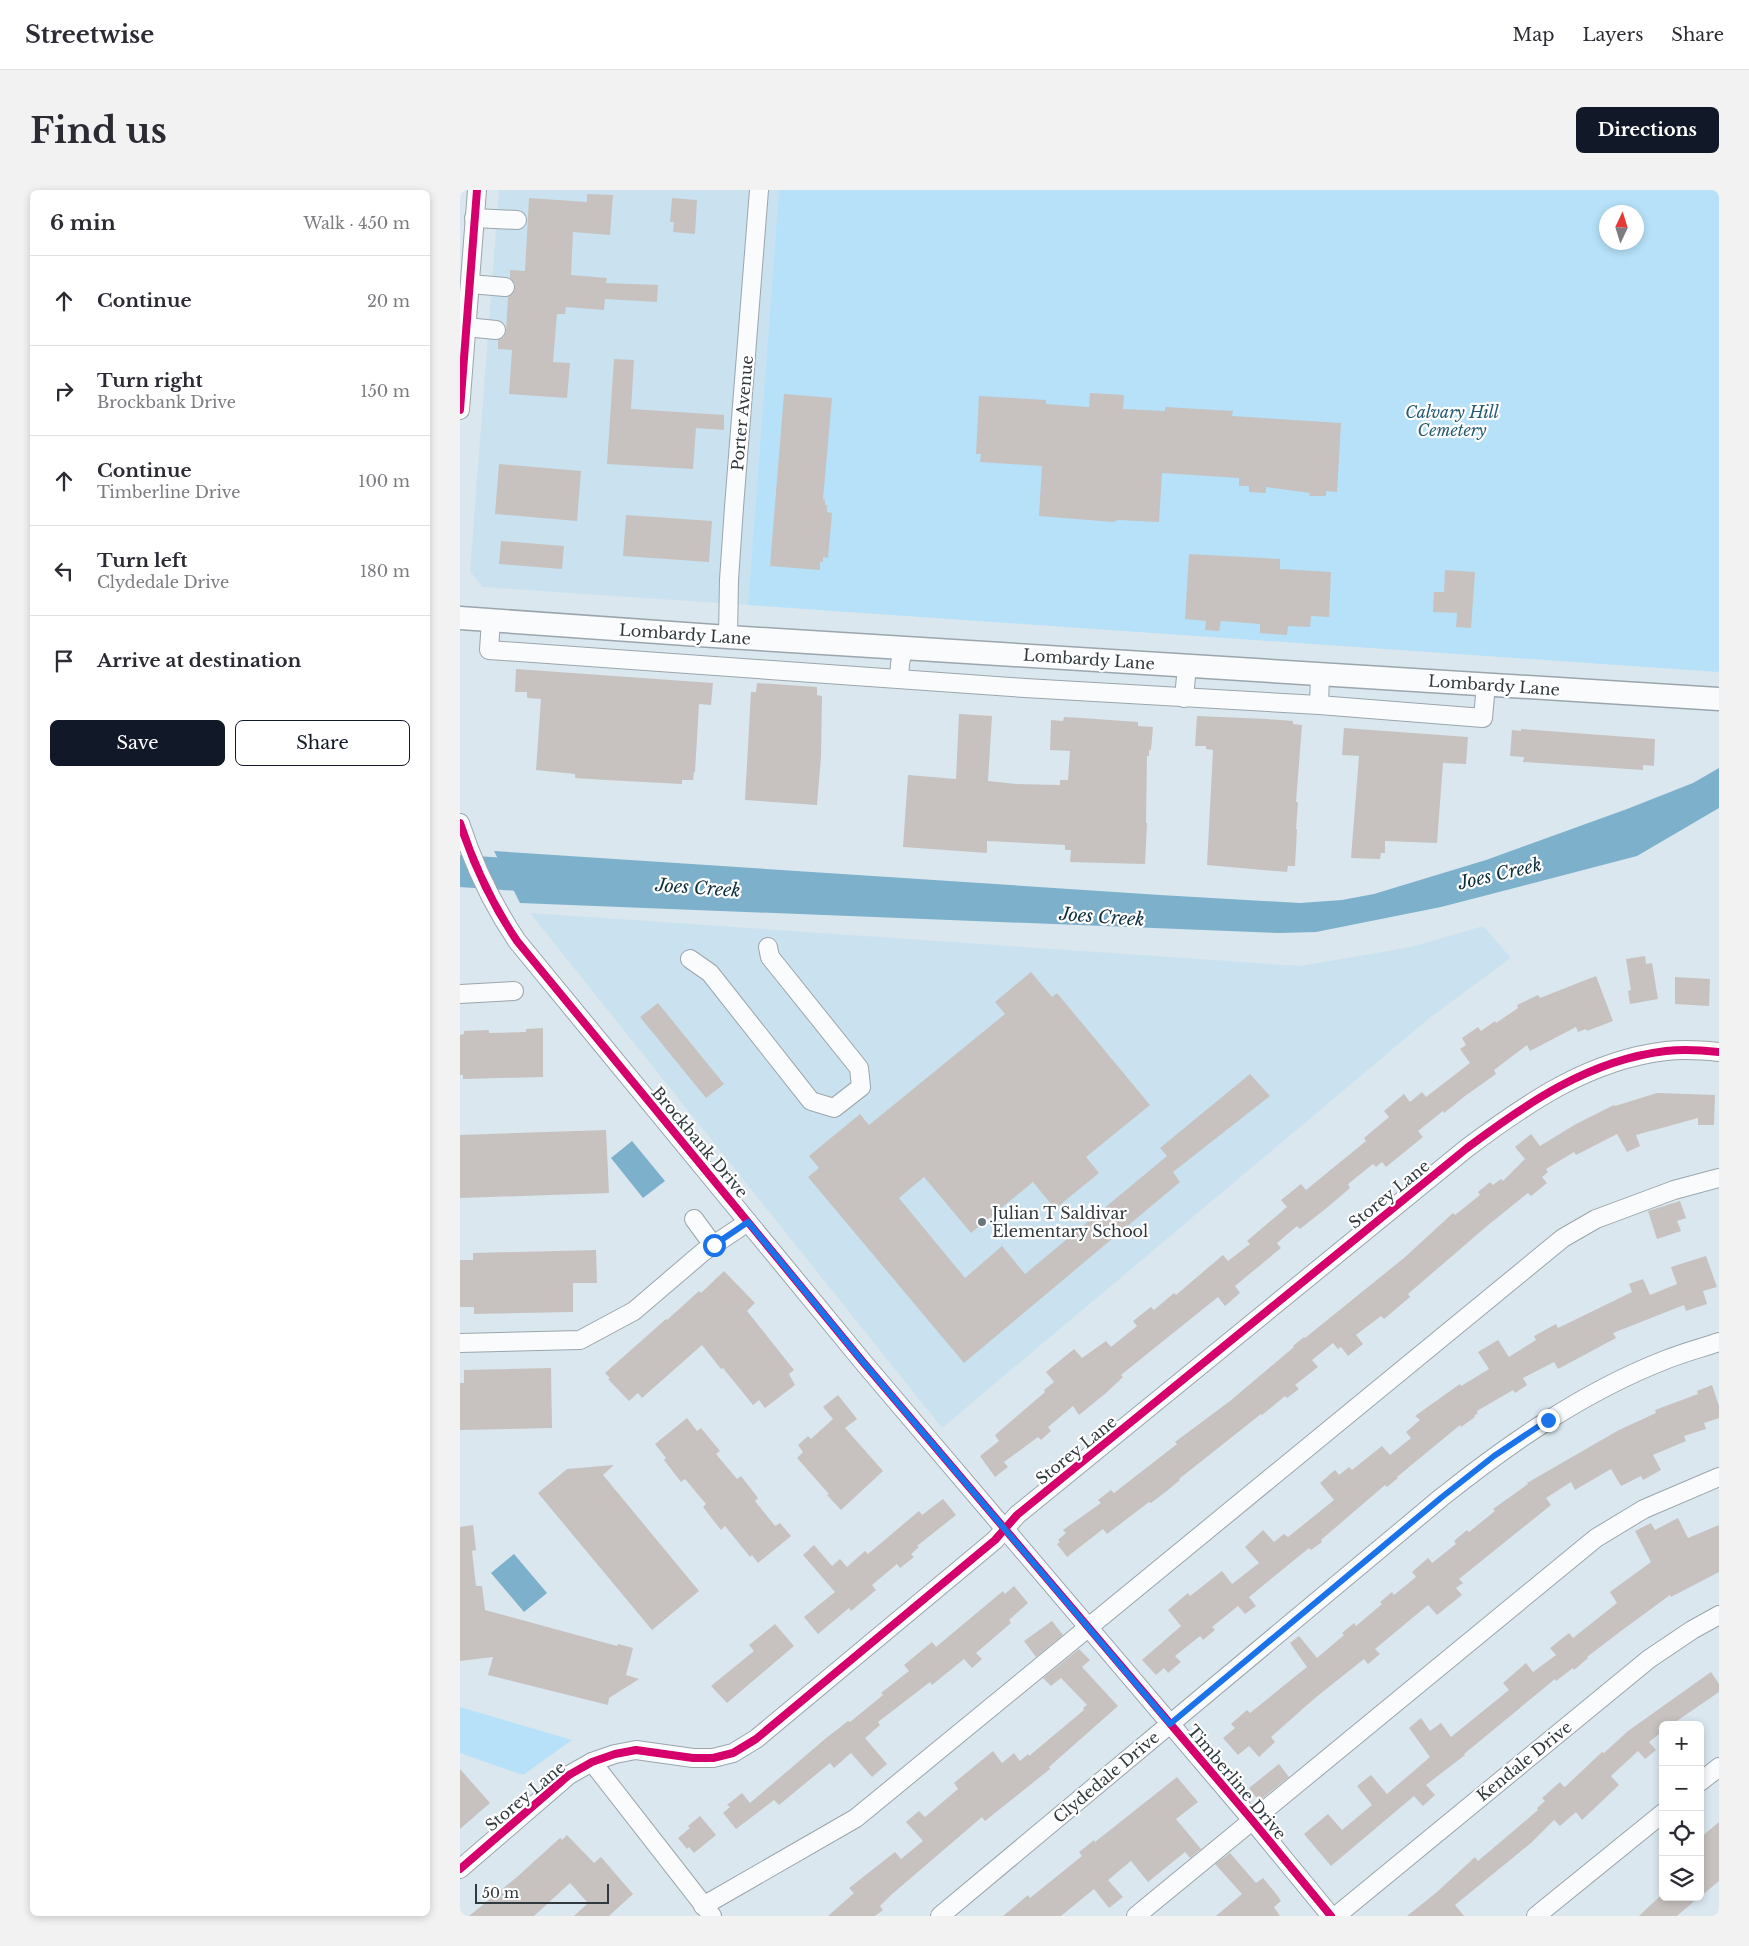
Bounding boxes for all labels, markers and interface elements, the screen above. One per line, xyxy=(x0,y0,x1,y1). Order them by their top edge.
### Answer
text: Streetwise xyxy=(25,20,154,49)
text: Map xyxy=(1513,24,1554,46)
text: Layers xyxy=(1582,24,1643,46)
text: Share xyxy=(1671,24,1724,46)
button: Directions xyxy=(1576,107,1719,153)
text: Find us xyxy=(30,109,167,152)
north arrow xyxy=(1599,205,1644,250)
text: 6 min xyxy=(50,210,116,236)
text: Walk · 450 m xyxy=(304,213,410,233)
icon: ahead xyxy=(50,287,78,315)
text: Continue xyxy=(97,289,192,312)
text: 20 m xyxy=(367,291,410,311)
street label: Porter Avenue xyxy=(727,354,757,472)
text: Turn right xyxy=(97,369,203,392)
icon: right xyxy=(50,377,78,405)
text: 150 m xyxy=(361,381,410,401)
text: Brockbank Drive xyxy=(97,392,236,412)
park label: Calvary Hill Cemetery xyxy=(1405,402,1500,440)
text: Continue xyxy=(97,459,192,482)
icon: ahead xyxy=(50,467,78,495)
text: 100 m xyxy=(358,471,410,491)
text: Timberline Drive xyxy=(97,482,240,502)
text: Turn left xyxy=(97,549,188,572)
icon: left xyxy=(50,557,78,585)
text: 180 m xyxy=(360,561,410,581)
text: Clydedale Drive xyxy=(97,572,229,592)
street label: Lombardy Lane xyxy=(619,619,751,649)
street label: Lombardy Lane xyxy=(1023,644,1155,674)
icon: arrive xyxy=(50,647,78,675)
text: Arrive at destination xyxy=(97,649,301,672)
street label: Lombardy Lane xyxy=(1428,670,1560,700)
button: Save xyxy=(50,720,225,766)
button: Share xyxy=(235,720,410,766)
water label: Joes Creek xyxy=(1455,854,1544,895)
water label: Joes Creek xyxy=(654,874,741,902)
water label: Joes Creek xyxy=(1058,903,1145,931)
street label: Brockbank Drive xyxy=(648,1082,752,1202)
street label: Storey Lane xyxy=(1345,1155,1433,1233)
place label: Julian T Saldivar Elementary School xyxy=(990,1203,1148,1241)
marker: Julian T Saldivar Elementary School xyxy=(976,1216,988,1228)
route start xyxy=(703,1234,726,1257)
route end xyxy=(1537,1409,1560,1432)
street label: Storey Lane xyxy=(1032,1411,1120,1489)
street label: Kendale Drive xyxy=(1472,1717,1576,1805)
street label: Timberline Drive xyxy=(1183,1721,1291,1843)
map controls xyxy=(1659,1721,1704,1901)
button: + xyxy=(1659,1721,1704,1766)
street label: Clydedale Drive xyxy=(1049,1727,1163,1827)
street label: Storey Lane xyxy=(481,1757,569,1835)
button: − xyxy=(1659,1766,1704,1811)
button: locate xyxy=(1659,1811,1704,1856)
button: layers xyxy=(1659,1856,1704,1901)
scale bar xyxy=(475,1881,609,1904)
text: 50 m xyxy=(482,1884,519,1902)

